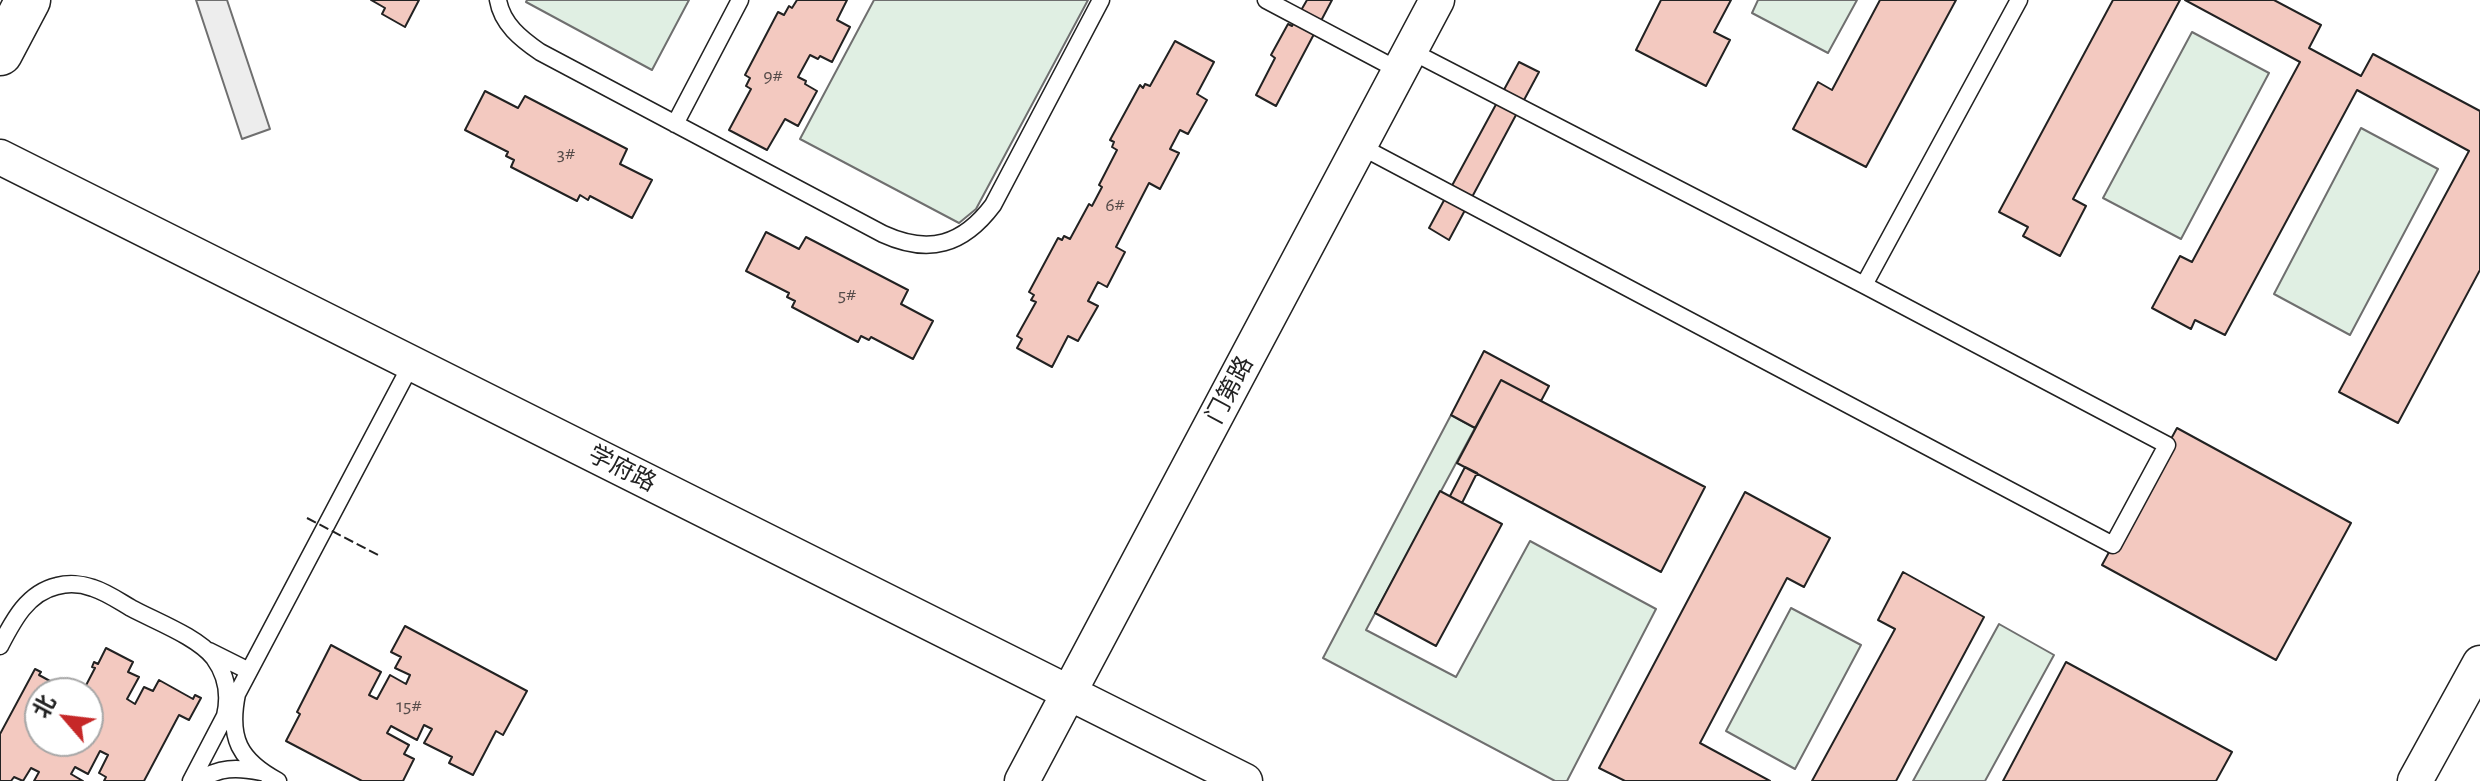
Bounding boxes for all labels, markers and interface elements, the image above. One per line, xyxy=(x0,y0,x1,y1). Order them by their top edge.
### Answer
house number: 9# xyxy=(763,64,783,88)
house number: 3# xyxy=(557,142,575,166)
house number: 6# xyxy=(1105,193,1125,217)
house number: 5# xyxy=(838,283,856,307)
street label: 门第路 xyxy=(1200,351,1260,429)
street label: 学府路 xyxy=(583,440,661,498)
north arrow xyxy=(24,677,104,757)
text: 北 xyxy=(30,692,59,722)
house number: 15# xyxy=(396,694,422,718)

